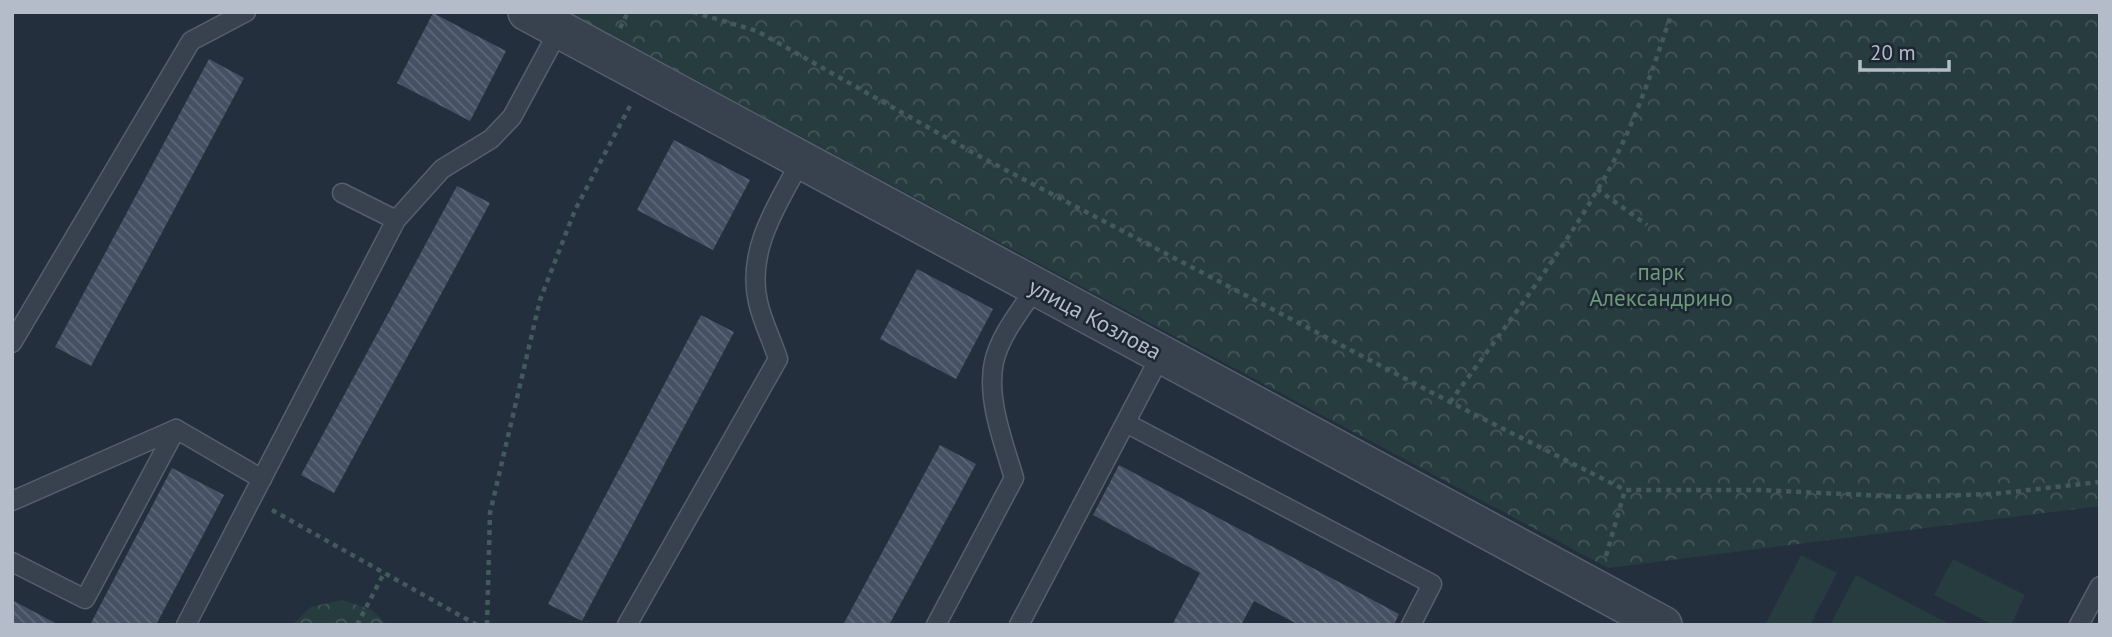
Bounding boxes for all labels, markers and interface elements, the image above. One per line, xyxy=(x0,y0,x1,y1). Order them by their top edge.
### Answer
scale bar xyxy=(1860,28,1949,72)
text: 20 m xyxy=(1870,39,1916,66)
park label: парк Александрино xyxy=(1589,257,1733,312)
street label: улица Козлова xyxy=(1024,271,1167,366)

